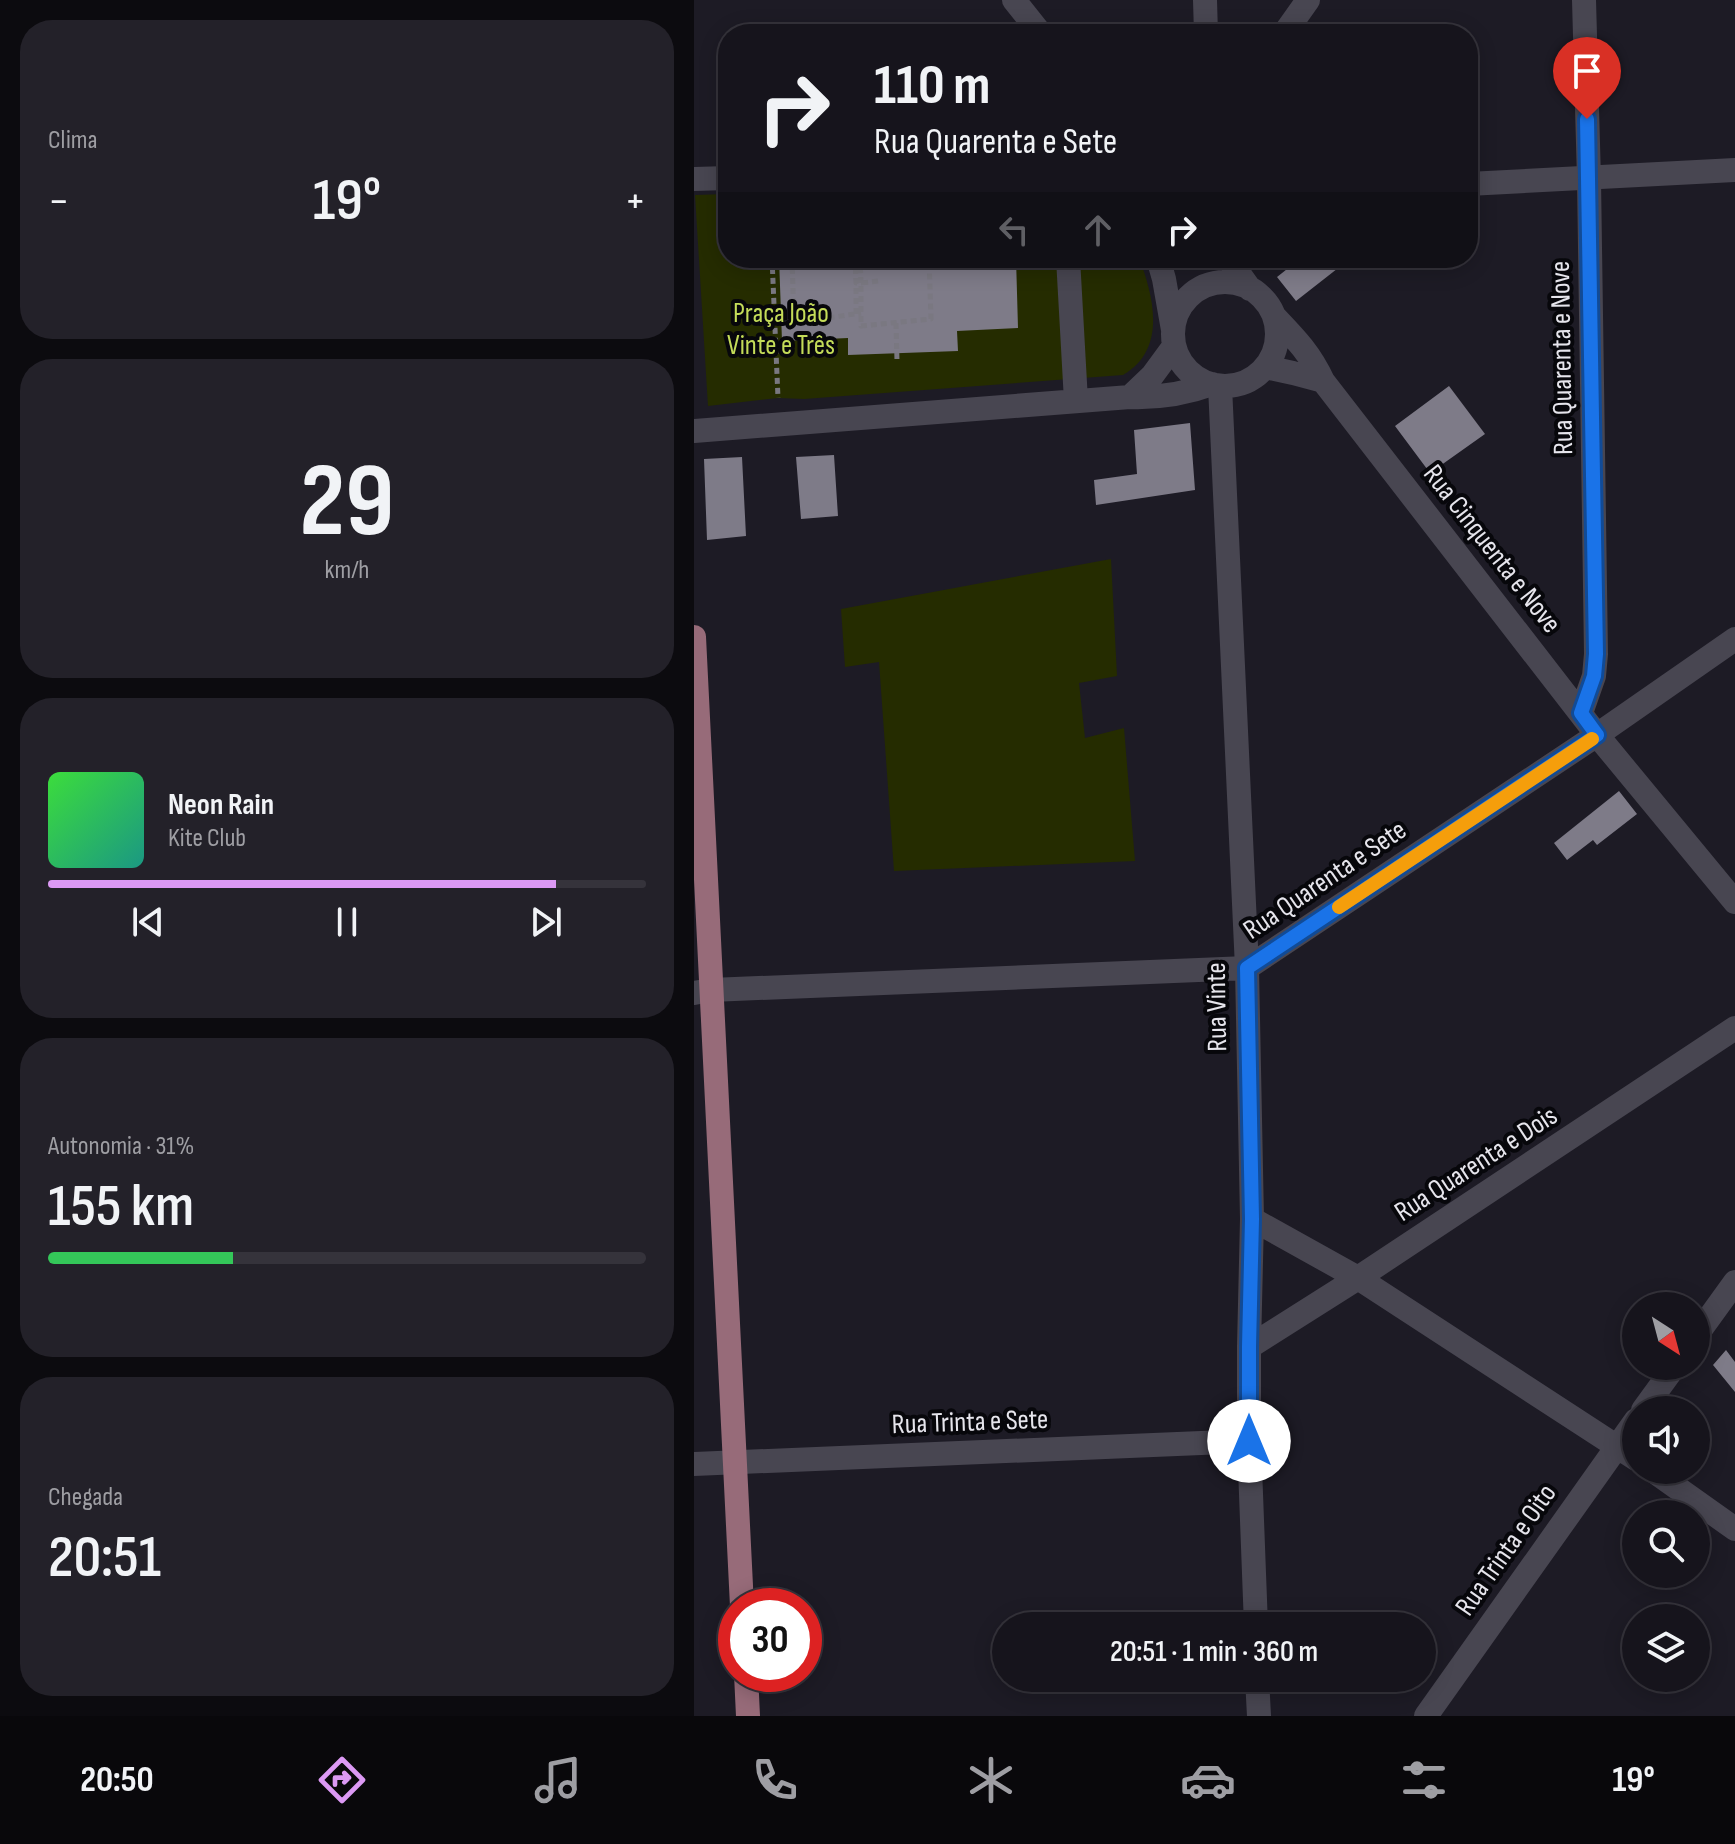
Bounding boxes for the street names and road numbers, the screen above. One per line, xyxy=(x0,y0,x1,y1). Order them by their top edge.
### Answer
street label: Rua Quarenta e Nove xyxy=(1544,261,1580,455)
street label: Rua Cinquenta e Nove xyxy=(1416,458,1568,640)
street label: Rua Quarenta e Sete xyxy=(1237,813,1413,947)
street label: Rua Vinte xyxy=(1200,962,1234,1052)
street label: Rua Quarenta e Dois xyxy=(1389,1099,1563,1229)
street label: Rua Trinta e Sete xyxy=(891,1403,1049,1441)
street label: Rua Trinta e Oito xyxy=(1449,1478,1563,1622)

